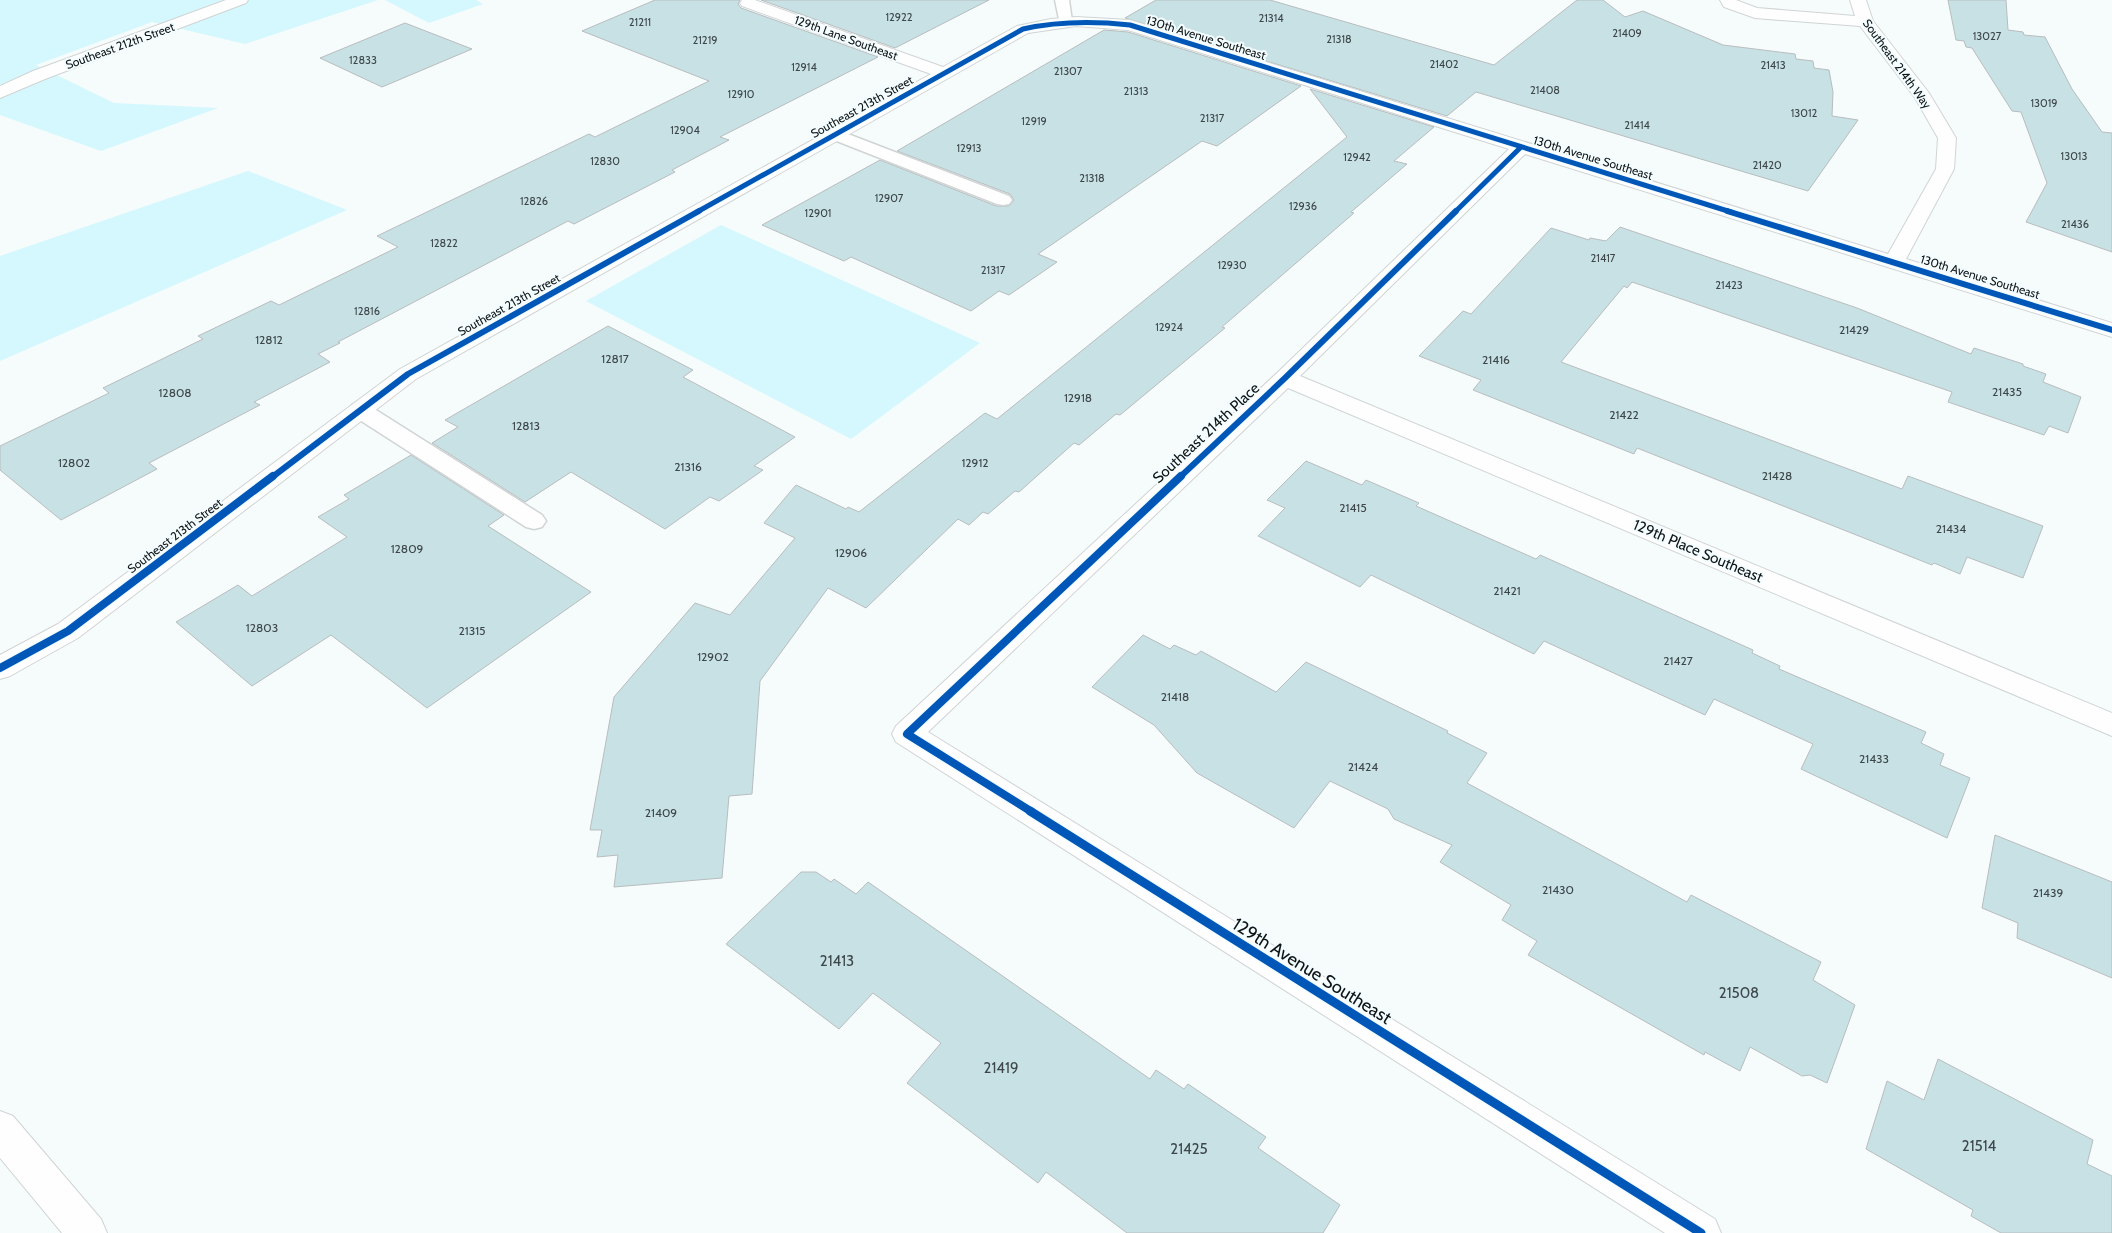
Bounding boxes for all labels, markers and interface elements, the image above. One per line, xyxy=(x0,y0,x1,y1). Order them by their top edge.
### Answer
house number: 12922 xyxy=(885,10,913,24)
house number: 21314 xyxy=(1258,11,1284,25)
street label: 129th Lane Southeast xyxy=(792,12,900,63)
street label: 130th Avenue Southeast xyxy=(1145,12,1268,63)
house number: 21211 xyxy=(629,15,651,29)
street label: Southeast 214th Way xyxy=(1860,16,1935,111)
street label: Southeast 212th Street xyxy=(63,19,176,72)
house number: 21409 xyxy=(1612,26,1642,40)
house number: 13027 xyxy=(1973,29,2002,43)
house number: 21318 xyxy=(1326,32,1352,46)
house number: 21219 xyxy=(693,33,717,47)
house number: 12833 xyxy=(349,53,377,67)
house number: 21402 xyxy=(1429,57,1459,71)
house number: 21413 xyxy=(1760,58,1786,72)
house number: 12914 xyxy=(791,60,817,74)
house number: 21307 xyxy=(1054,64,1083,78)
street label: Southeast 213th Street xyxy=(808,72,916,141)
house number: 21408 xyxy=(1530,83,1560,97)
house number: 21313 xyxy=(1124,84,1148,98)
house number: 12910 xyxy=(728,87,755,101)
house number: 13019 xyxy=(2030,96,2058,110)
house number: 13012 xyxy=(1791,106,1818,120)
house number: 21317 xyxy=(1200,111,1225,125)
house number: 12919 xyxy=(1021,114,1047,128)
house number: 21414 xyxy=(1624,118,1650,132)
house number: 12904 xyxy=(670,123,700,137)
street label: 130th Avenue Southeast xyxy=(1532,132,1655,183)
house number: 12913 xyxy=(956,141,982,155)
house number: 13013 xyxy=(2061,149,2087,163)
house number: 12942 xyxy=(1343,150,1371,164)
house number: 12830 xyxy=(590,154,620,168)
house number: 21420 xyxy=(1752,158,1782,172)
house number: 21318 xyxy=(1079,171,1105,185)
house number: 12907 xyxy=(875,191,904,205)
house number: 12826 xyxy=(520,194,548,208)
house number: 12936 xyxy=(1289,199,1317,213)
house number: 12901 xyxy=(805,206,831,220)
house number: 21436 xyxy=(2061,217,2089,231)
house number: 12822 xyxy=(430,236,458,250)
house number: 21417 xyxy=(1591,251,1616,265)
street label: 130th Avenue Southeast xyxy=(1919,251,2042,302)
house number: 12930 xyxy=(1217,258,1247,272)
house number: 21317 xyxy=(981,263,1006,277)
street label: Southeast 213th Street xyxy=(455,270,563,339)
house number: 21423 xyxy=(1715,278,1743,292)
house number: 12816 xyxy=(354,304,380,318)
house number: 12924 xyxy=(1155,320,1183,334)
house number: 21429 xyxy=(1839,322,1869,337)
house number: 12812 xyxy=(255,332,283,347)
house number: 12817 xyxy=(601,351,629,366)
house number: 21416 xyxy=(1482,352,1510,367)
street label: Southeast 214th Place xyxy=(1149,379,1263,487)
house number: 21435 xyxy=(1992,384,2022,399)
house number: 12808 xyxy=(158,385,192,400)
house number: 12918 xyxy=(1064,390,1092,405)
house number: 21422 xyxy=(1609,407,1639,422)
house number: 12813 xyxy=(512,418,540,433)
house number: 12802 xyxy=(58,455,90,470)
house number: 12912 xyxy=(961,455,989,470)
house number: 21316 xyxy=(674,459,702,474)
house number: 21428 xyxy=(1762,468,1792,483)
street label: Southeast 213th Street xyxy=(124,495,225,576)
house number: 21415 xyxy=(1339,500,1367,515)
street label: 129th Place Southeast xyxy=(1630,516,1766,586)
house number: 21434 xyxy=(1936,521,1966,536)
house number: 12809 xyxy=(391,541,424,556)
house number: 12906 xyxy=(835,545,867,560)
house number: 21421 xyxy=(1493,583,1521,598)
house number: 12803 xyxy=(246,620,278,635)
house number: 21315 xyxy=(458,623,486,638)
house number: 12902 xyxy=(697,649,729,664)
house number: 21427 xyxy=(1663,653,1693,668)
house number: 21418 xyxy=(1161,689,1189,704)
house number: 21433 xyxy=(1859,751,1889,766)
house number: 21424 xyxy=(1348,759,1378,774)
house number: 21409 xyxy=(645,805,677,820)
house number: 21430 xyxy=(1542,882,1574,897)
house number: 21439 xyxy=(2033,885,2063,900)
street label: 129th Avenue Southeast xyxy=(1228,913,1396,1029)
house number: 21413 xyxy=(820,952,854,970)
house number: 21508 xyxy=(1719,984,1759,1002)
house number: 21419 xyxy=(984,1059,1018,1077)
house number: 21514 xyxy=(1962,1137,1997,1155)
house number: 21425 xyxy=(1170,1140,1208,1158)

